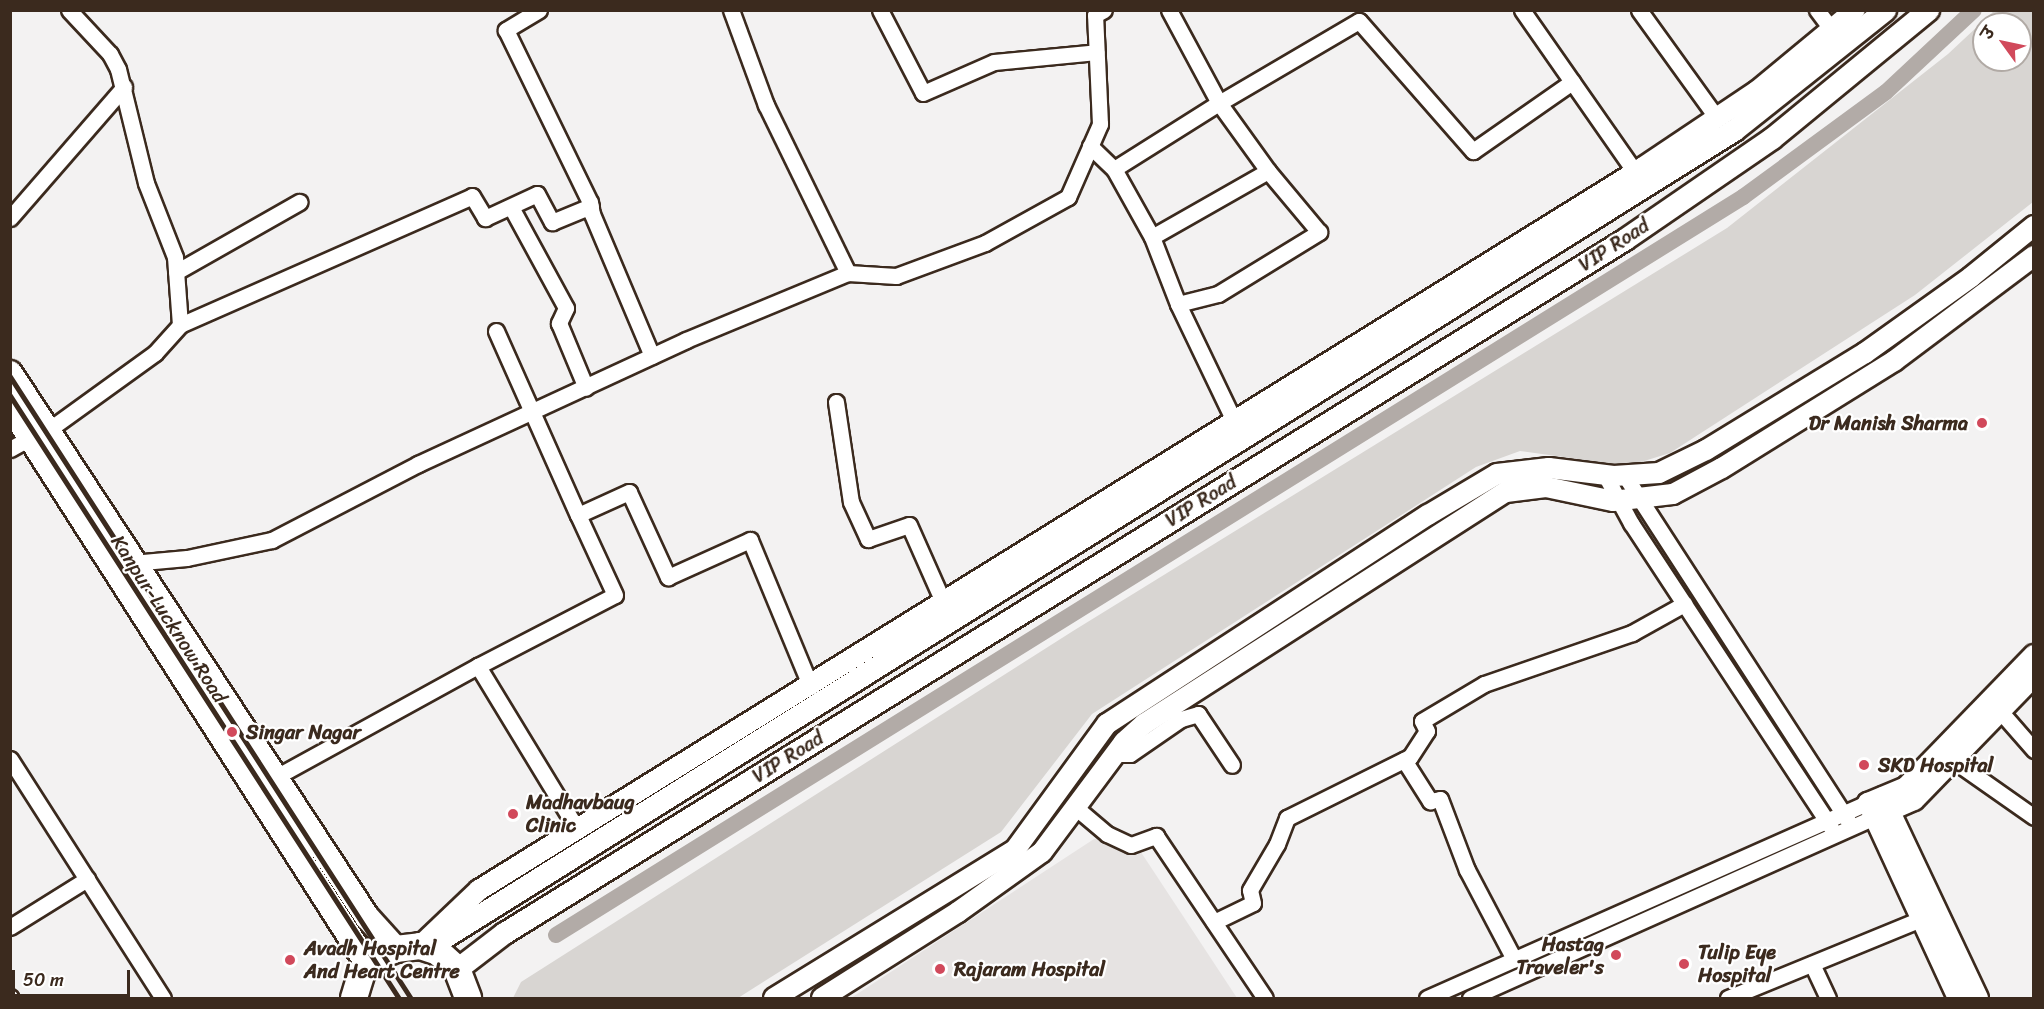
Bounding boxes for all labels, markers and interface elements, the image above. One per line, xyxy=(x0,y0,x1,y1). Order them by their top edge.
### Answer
north arrow xyxy=(1972,12,2032,72)
text: उ xyxy=(1973,21,2003,45)
street label: VIP Road xyxy=(1574,213,1654,277)
place label: Dr Manish Sharma xyxy=(1808,411,1968,435)
marker: Dr Manish Sharma xyxy=(1973,414,1991,432)
street label: VIP Road xyxy=(1161,470,1241,532)
street label: Kanpur-Lucknow Road xyxy=(106,531,232,707)
place label: Singar Nagar xyxy=(246,720,361,744)
marker: Singar Nagar xyxy=(223,723,241,741)
street label: VIP Road xyxy=(748,726,828,788)
place label: SKD Hospital xyxy=(1878,753,1993,777)
marker: SKD Hospital xyxy=(1855,756,1873,774)
place label: Madhavbaug Clinic xyxy=(526,790,635,837)
marker: Madhavbaug Clinic xyxy=(504,805,522,823)
place label: Hastag Traveler's xyxy=(1517,932,1604,979)
place label: Avadh Hospital And Heart Centre xyxy=(304,936,461,983)
place label: Tulip Eye Hospital xyxy=(1698,940,1777,987)
marker: Hastag Traveler's xyxy=(1609,948,1623,962)
marker: Avadh Hospital And Heart Centre xyxy=(281,951,299,969)
marker: Tulip Eye Hospital xyxy=(1675,955,1693,973)
place label: Rajaram Hospital xyxy=(954,957,1105,981)
scale bar xyxy=(15,958,134,996)
marker: Rajaram Hospital xyxy=(931,960,949,978)
text: 50 m xyxy=(23,964,64,996)

